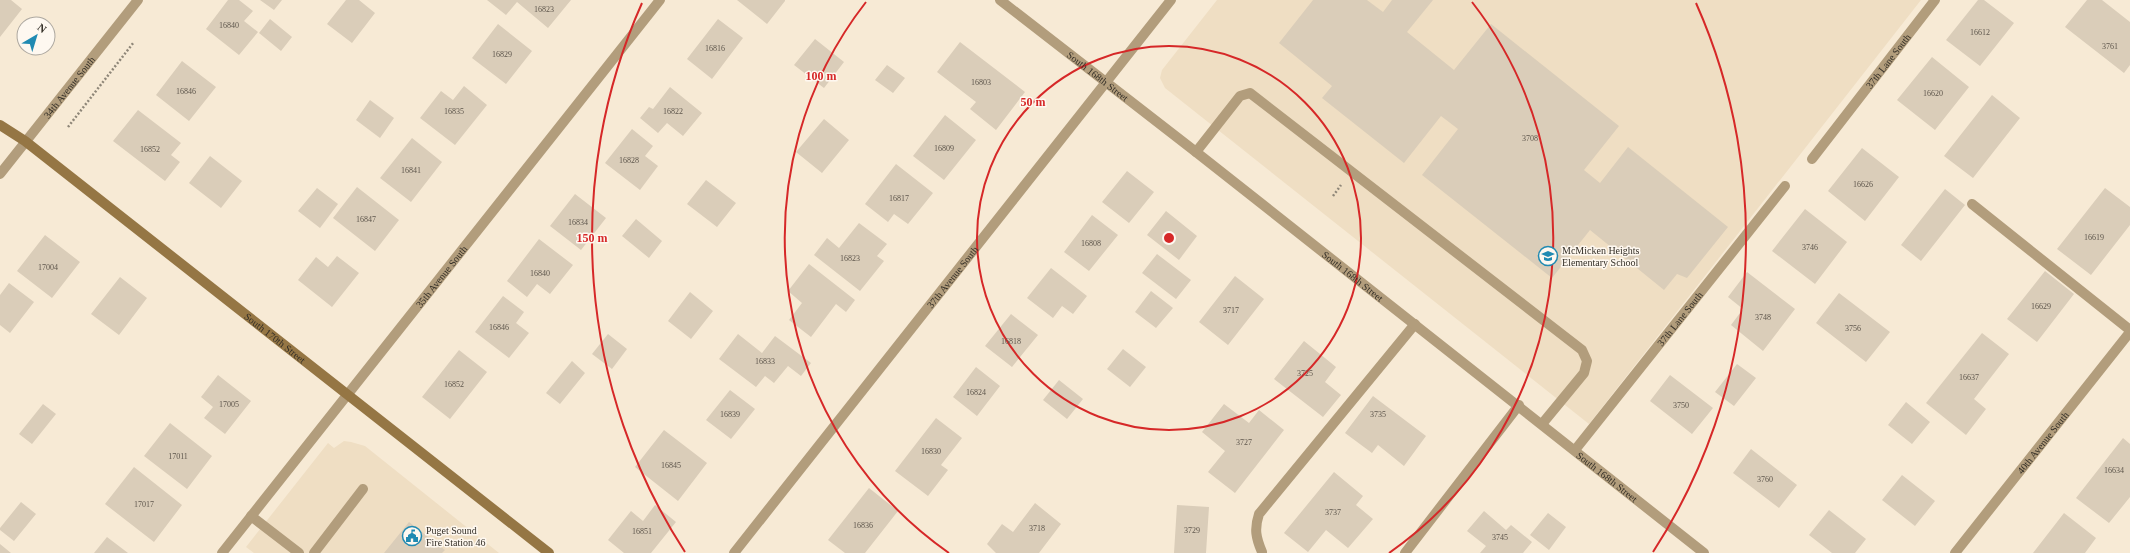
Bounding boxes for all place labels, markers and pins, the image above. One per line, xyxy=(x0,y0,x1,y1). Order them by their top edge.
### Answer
centre of rings xyxy=(1162,231,1176,245)
school or university icon: McMicken Heights Elementary School xyxy=(1537,245,1559,267)
place label: McMicken Heights Elementary School xyxy=(1562,245,1640,268)
public building icon: Puget Sound Fire Station 46 xyxy=(401,525,423,547)
place label: Puget Sound Fire Station 46 xyxy=(426,525,485,548)

